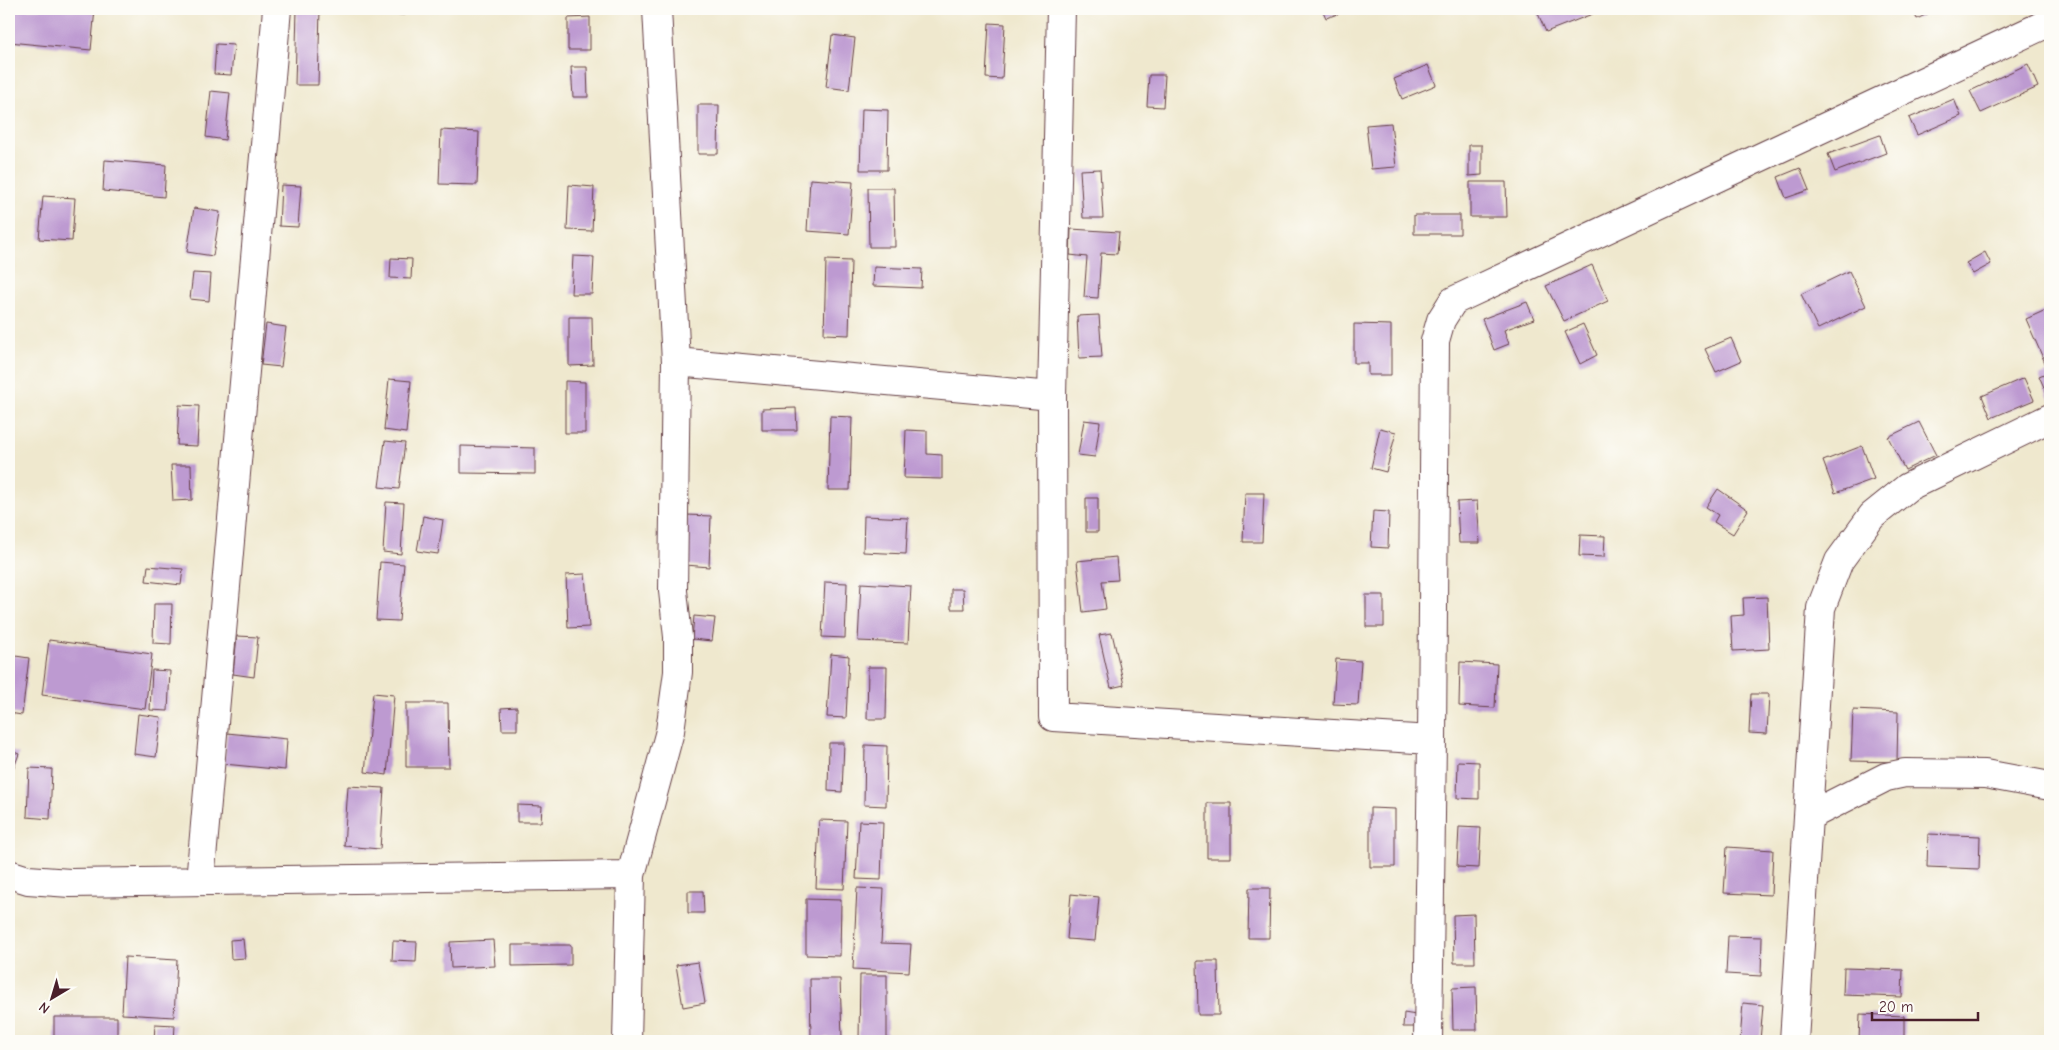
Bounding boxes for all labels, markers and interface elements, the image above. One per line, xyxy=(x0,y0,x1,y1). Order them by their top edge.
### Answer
north arrow xyxy=(28,972,78,1022)
scale bar xyxy=(1872,990,1978,1022)
text: N xyxy=(35,998,53,1017)
text: 20 m xyxy=(1879,998,1913,1016)

